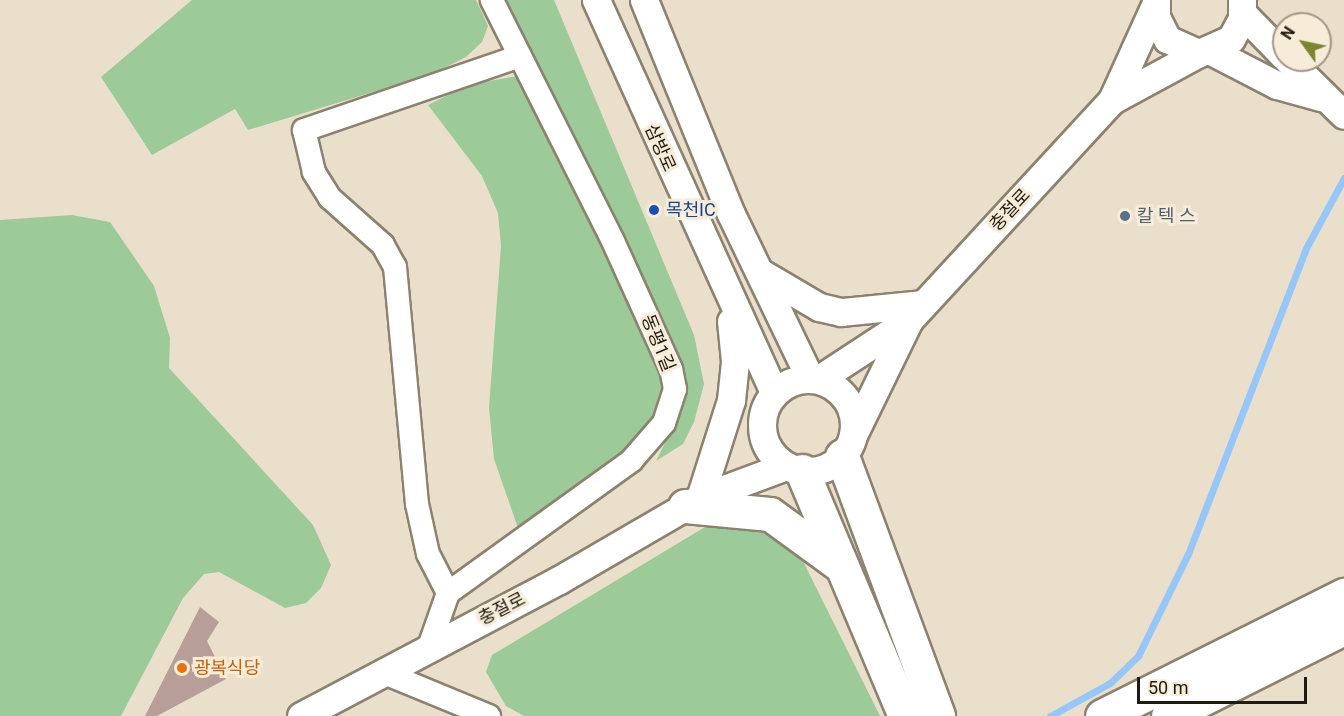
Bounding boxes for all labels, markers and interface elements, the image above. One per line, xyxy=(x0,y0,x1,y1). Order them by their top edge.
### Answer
north arrow xyxy=(1272,12,1332,72)
text: N xyxy=(1277,23,1299,43)
street label: 삼방로 xyxy=(640,121,680,175)
street label: 충절로 xyxy=(985,184,1035,236)
place label: 목천IC xyxy=(666,199,716,221)
marker: 목천IC xyxy=(647,203,661,217)
place label: 칼 텍 스 xyxy=(1137,205,1196,227)
marker: 칼 텍 스 xyxy=(1118,209,1132,223)
street label: 동평1길 xyxy=(637,311,679,375)
street label: 충절로 xyxy=(475,588,529,630)
place label: 광복식당 xyxy=(194,657,260,679)
marker: 광복식당 xyxy=(175,661,189,675)
scale bar xyxy=(1140,665,1310,703)
text: 50 m xyxy=(1148,677,1188,698)

